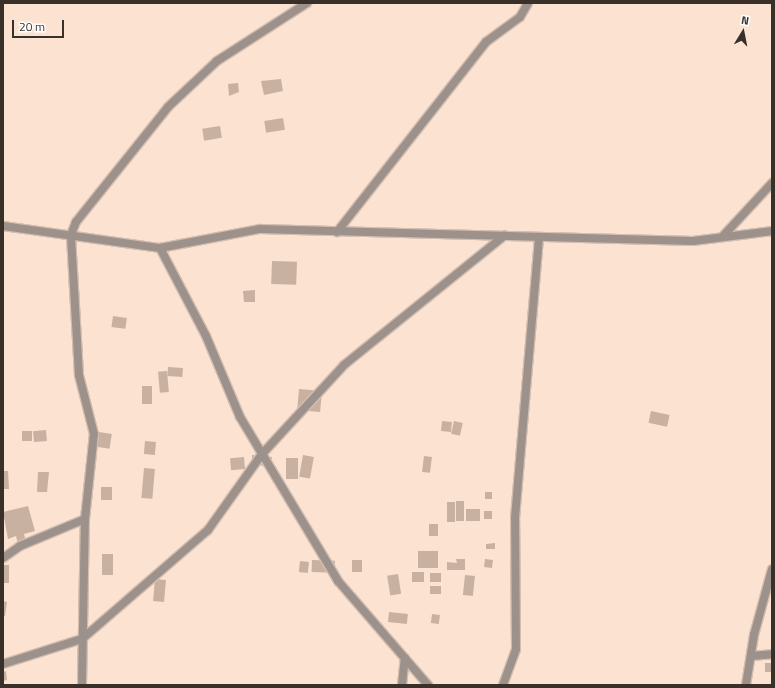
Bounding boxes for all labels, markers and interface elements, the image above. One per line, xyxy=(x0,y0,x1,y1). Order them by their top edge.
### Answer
scale bar xyxy=(14,12,66,38)
north arrow xyxy=(723,12,763,52)
text: N xyxy=(740,12,750,29)
text: 20 m xyxy=(19,17,45,36)

